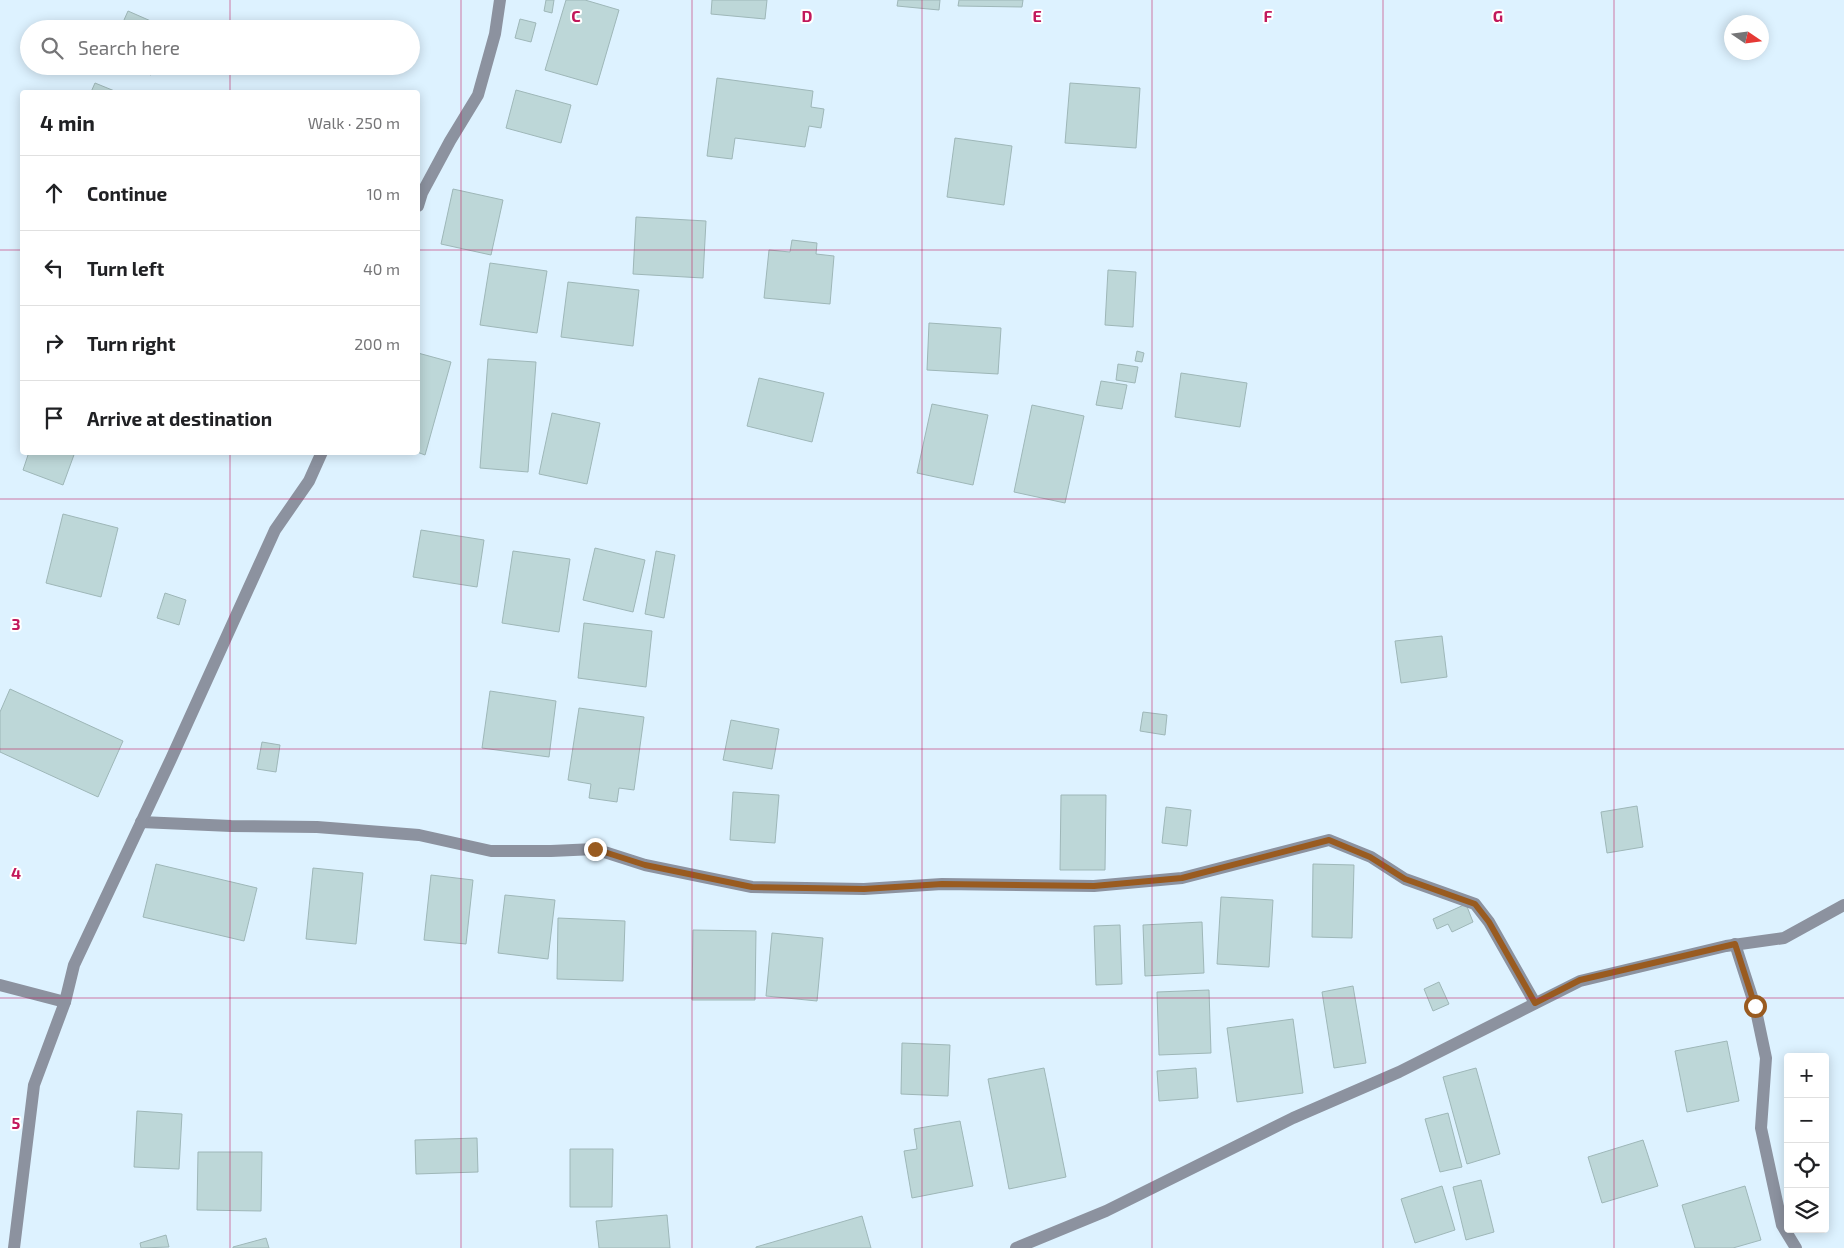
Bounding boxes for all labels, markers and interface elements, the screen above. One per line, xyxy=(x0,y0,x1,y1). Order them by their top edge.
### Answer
text: C xyxy=(571,6,581,25)
text: D xyxy=(802,6,813,25)
text: E xyxy=(1032,6,1042,25)
text: F xyxy=(1264,6,1273,25)
text: G xyxy=(1493,6,1503,25)
north arrow xyxy=(1724,15,1769,60)
search box xyxy=(20,20,420,75)
icon: search xyxy=(38,34,66,62)
text: Search here xyxy=(78,36,180,59)
text: 4 min xyxy=(40,110,95,135)
text: Walk · 250 m xyxy=(308,113,400,132)
icon: ahead xyxy=(40,179,68,207)
text: Continue xyxy=(87,182,167,205)
text: 10 m xyxy=(366,184,400,203)
icon: left xyxy=(40,254,68,282)
text: Turn left xyxy=(87,257,164,280)
text: 40 m xyxy=(363,259,400,278)
icon: right xyxy=(40,329,68,357)
text: Turn right xyxy=(87,332,175,355)
text: 200 m xyxy=(354,334,400,353)
icon: arrive xyxy=(40,404,68,432)
text: Arrive at destination xyxy=(87,407,272,430)
text: 3 xyxy=(11,614,21,633)
route end xyxy=(584,838,607,861)
text: 4 xyxy=(11,863,21,882)
route start xyxy=(1744,995,1767,1018)
map controls xyxy=(1784,1053,1829,1233)
button: + xyxy=(1784,1053,1829,1098)
button: − xyxy=(1784,1098,1829,1143)
text: 5 xyxy=(12,1113,21,1132)
button: locate xyxy=(1784,1143,1829,1188)
button: layers xyxy=(1784,1188,1829,1233)

